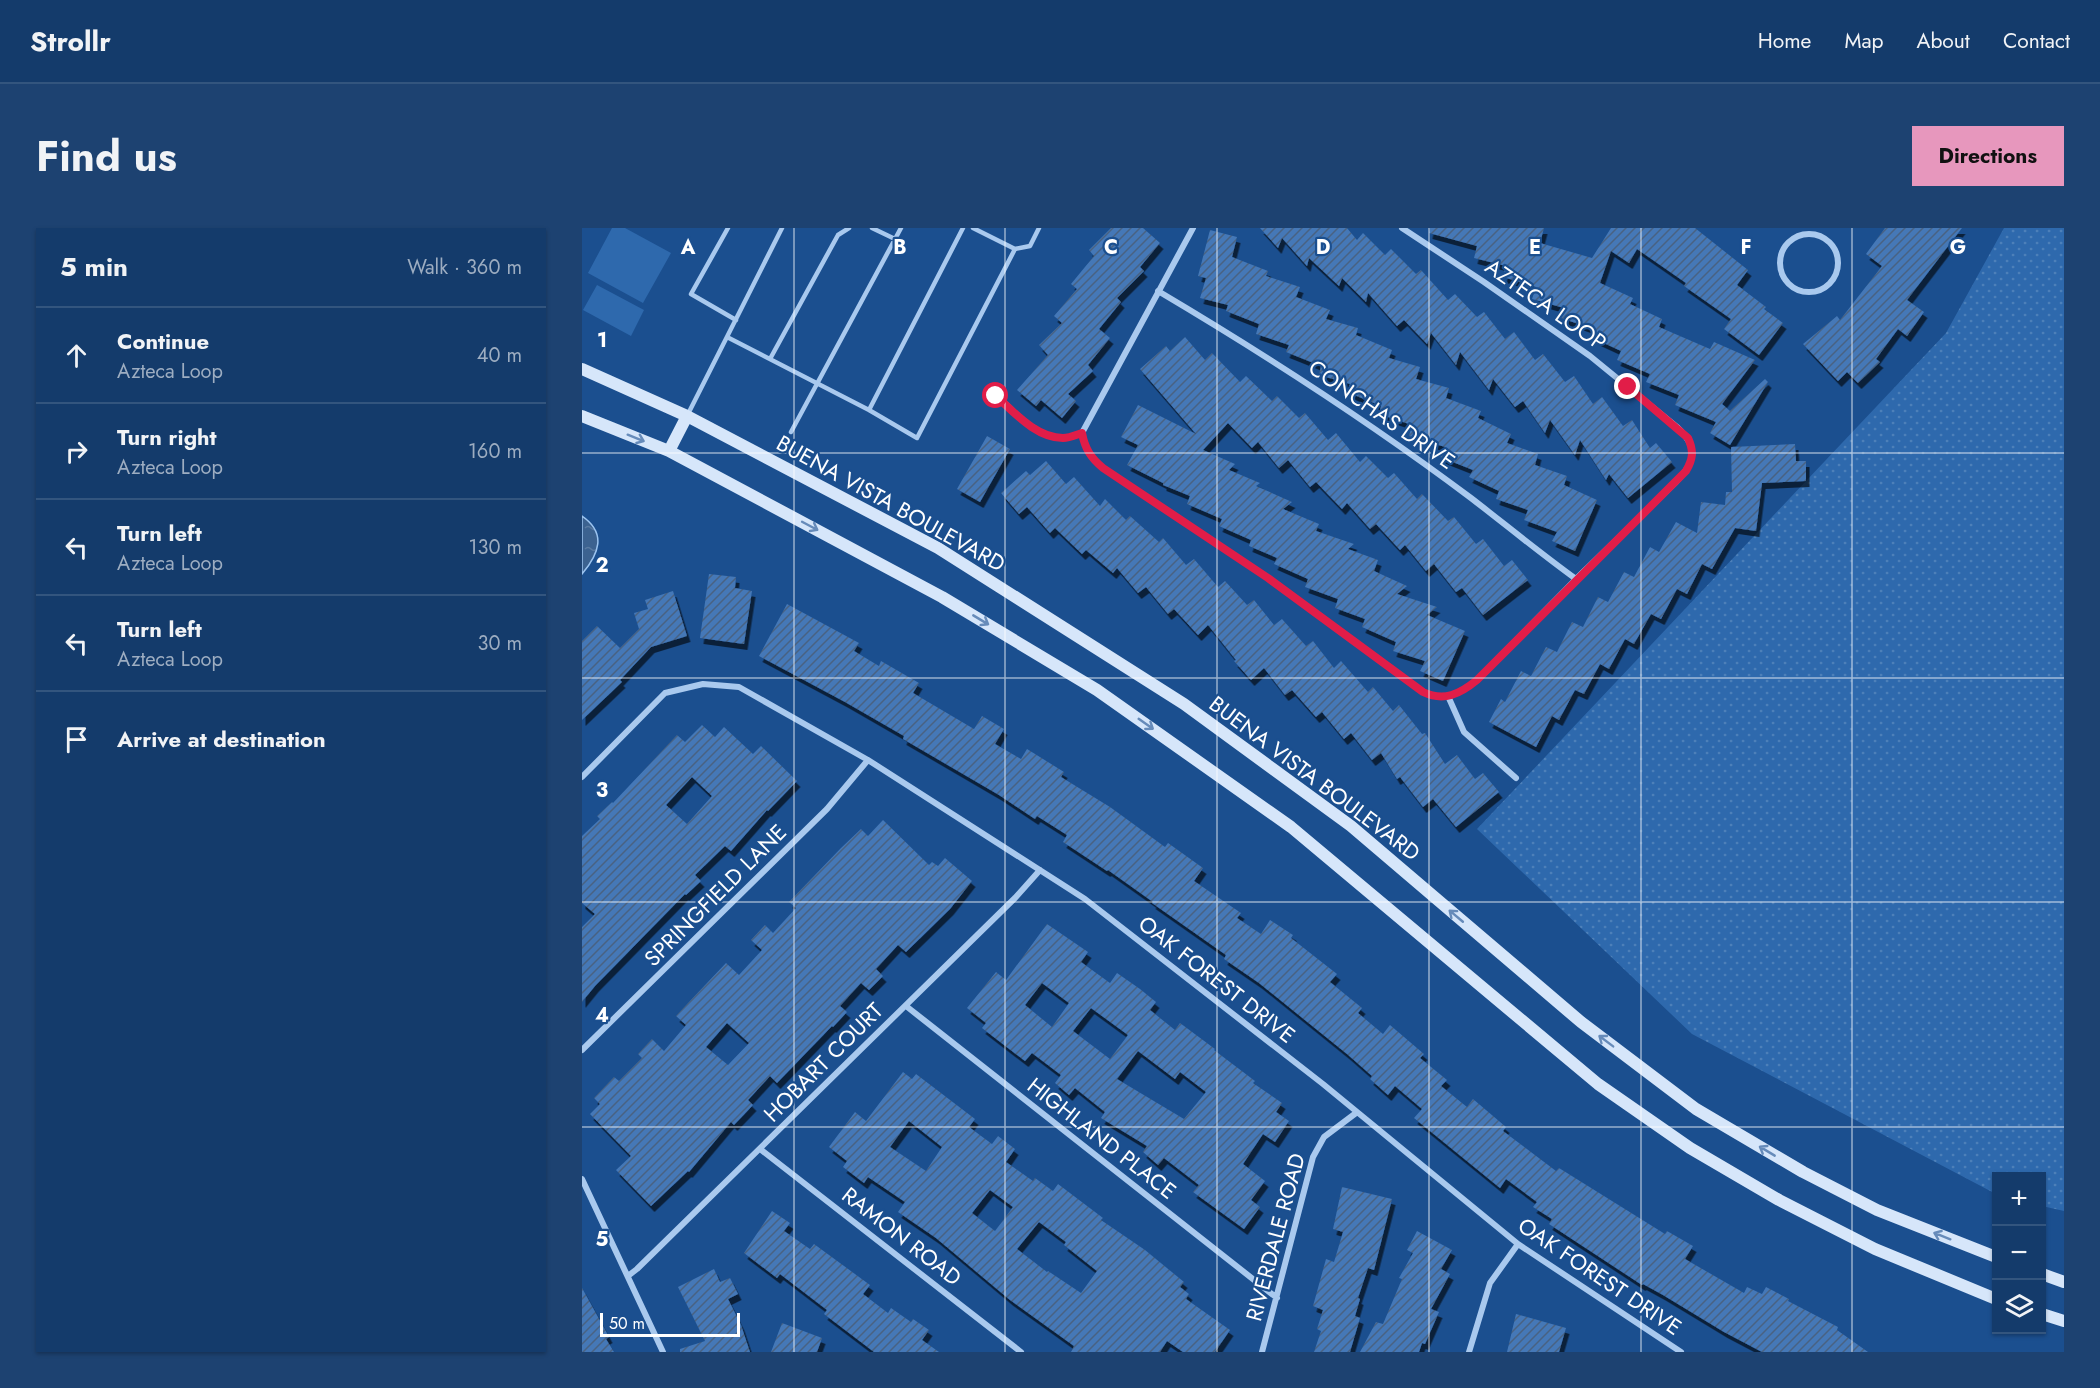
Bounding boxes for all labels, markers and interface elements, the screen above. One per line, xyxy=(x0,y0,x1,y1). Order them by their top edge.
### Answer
text: Strollr xyxy=(30,21,111,62)
text: Home xyxy=(1758,26,1811,56)
text: Map xyxy=(1844,26,1884,56)
text: About xyxy=(1917,26,1970,56)
text: Contact xyxy=(2003,26,2070,56)
text: Find us xyxy=(36,126,177,187)
button: Directions xyxy=(1912,126,2064,186)
text: A xyxy=(680,233,696,262)
text: B xyxy=(893,233,907,262)
text: C xyxy=(1104,233,1118,262)
text: D xyxy=(1316,233,1330,262)
text: E xyxy=(1529,233,1541,262)
text: F xyxy=(1740,233,1752,262)
text: G xyxy=(1950,233,1966,262)
text: 5 min xyxy=(60,248,128,286)
street label: AZTECA LOOP xyxy=(1479,250,1613,358)
text: Walk · 360 m xyxy=(407,253,522,282)
text: Continue xyxy=(117,325,209,357)
text: 1 xyxy=(597,326,607,355)
icon: ahead xyxy=(60,339,93,372)
text: 40 m xyxy=(477,341,522,370)
street label: CONCHAS DRIVE xyxy=(1302,351,1462,477)
text: Azteca Loop xyxy=(117,357,223,386)
route end xyxy=(1614,373,1640,399)
route start xyxy=(982,382,1008,408)
text: Turn right xyxy=(117,421,217,453)
street label: BUENA VISTA BOULEVARD xyxy=(771,427,1011,579)
one-way arrow xyxy=(626,433,645,444)
icon: right xyxy=(60,435,93,468)
text: 160 m xyxy=(468,437,522,466)
text: Azteca Loop xyxy=(117,453,223,482)
text: Turn left xyxy=(117,517,202,549)
one-way arrow xyxy=(801,520,818,532)
icon: left xyxy=(60,531,93,564)
text: 130 m xyxy=(468,533,522,562)
text: Azteca Loop xyxy=(117,549,223,578)
text: 2 xyxy=(595,551,609,580)
text: Turn left xyxy=(117,613,202,645)
one-way arrow xyxy=(972,614,989,626)
icon: left xyxy=(60,627,93,660)
text: 30 m xyxy=(477,629,522,658)
text: Azteca Loop xyxy=(117,645,223,674)
street label: BUENA VISTA BOULEVARD xyxy=(1203,688,1427,868)
one-way arrow xyxy=(1137,718,1153,730)
icon: arrive xyxy=(60,723,93,756)
text: Arrive at destination xyxy=(117,723,326,755)
text: 3 xyxy=(596,776,608,805)
street label: SPRINGFIELD LANE xyxy=(636,816,794,974)
street label: OAK FOREST DRIVE xyxy=(1132,908,1302,1050)
one-way arrow xyxy=(1449,909,1464,923)
street label: HOBART COURT xyxy=(756,994,891,1129)
text: 4 xyxy=(595,1001,609,1030)
one-way arrow xyxy=(1599,1034,1615,1047)
street label: HIGHLAND PLACE xyxy=(1021,1070,1183,1206)
one-way arrow xyxy=(1759,1144,1776,1156)
street label: RIVERDALE ROAD xyxy=(1237,1149,1313,1324)
map controls xyxy=(1992,1172,2046,1334)
button: + xyxy=(1992,1172,2046,1226)
street label: RAMON ROAD xyxy=(835,1179,969,1293)
street label: OAK FOREST DRIVE xyxy=(1512,1209,1688,1343)
text: 5 xyxy=(596,1225,609,1254)
button: − xyxy=(1992,1226,2046,1280)
one-way arrow xyxy=(1933,1230,1952,1241)
button: layers xyxy=(1992,1280,2046,1334)
scale bar xyxy=(600,1310,740,1338)
text: 50 m xyxy=(609,1312,645,1335)

